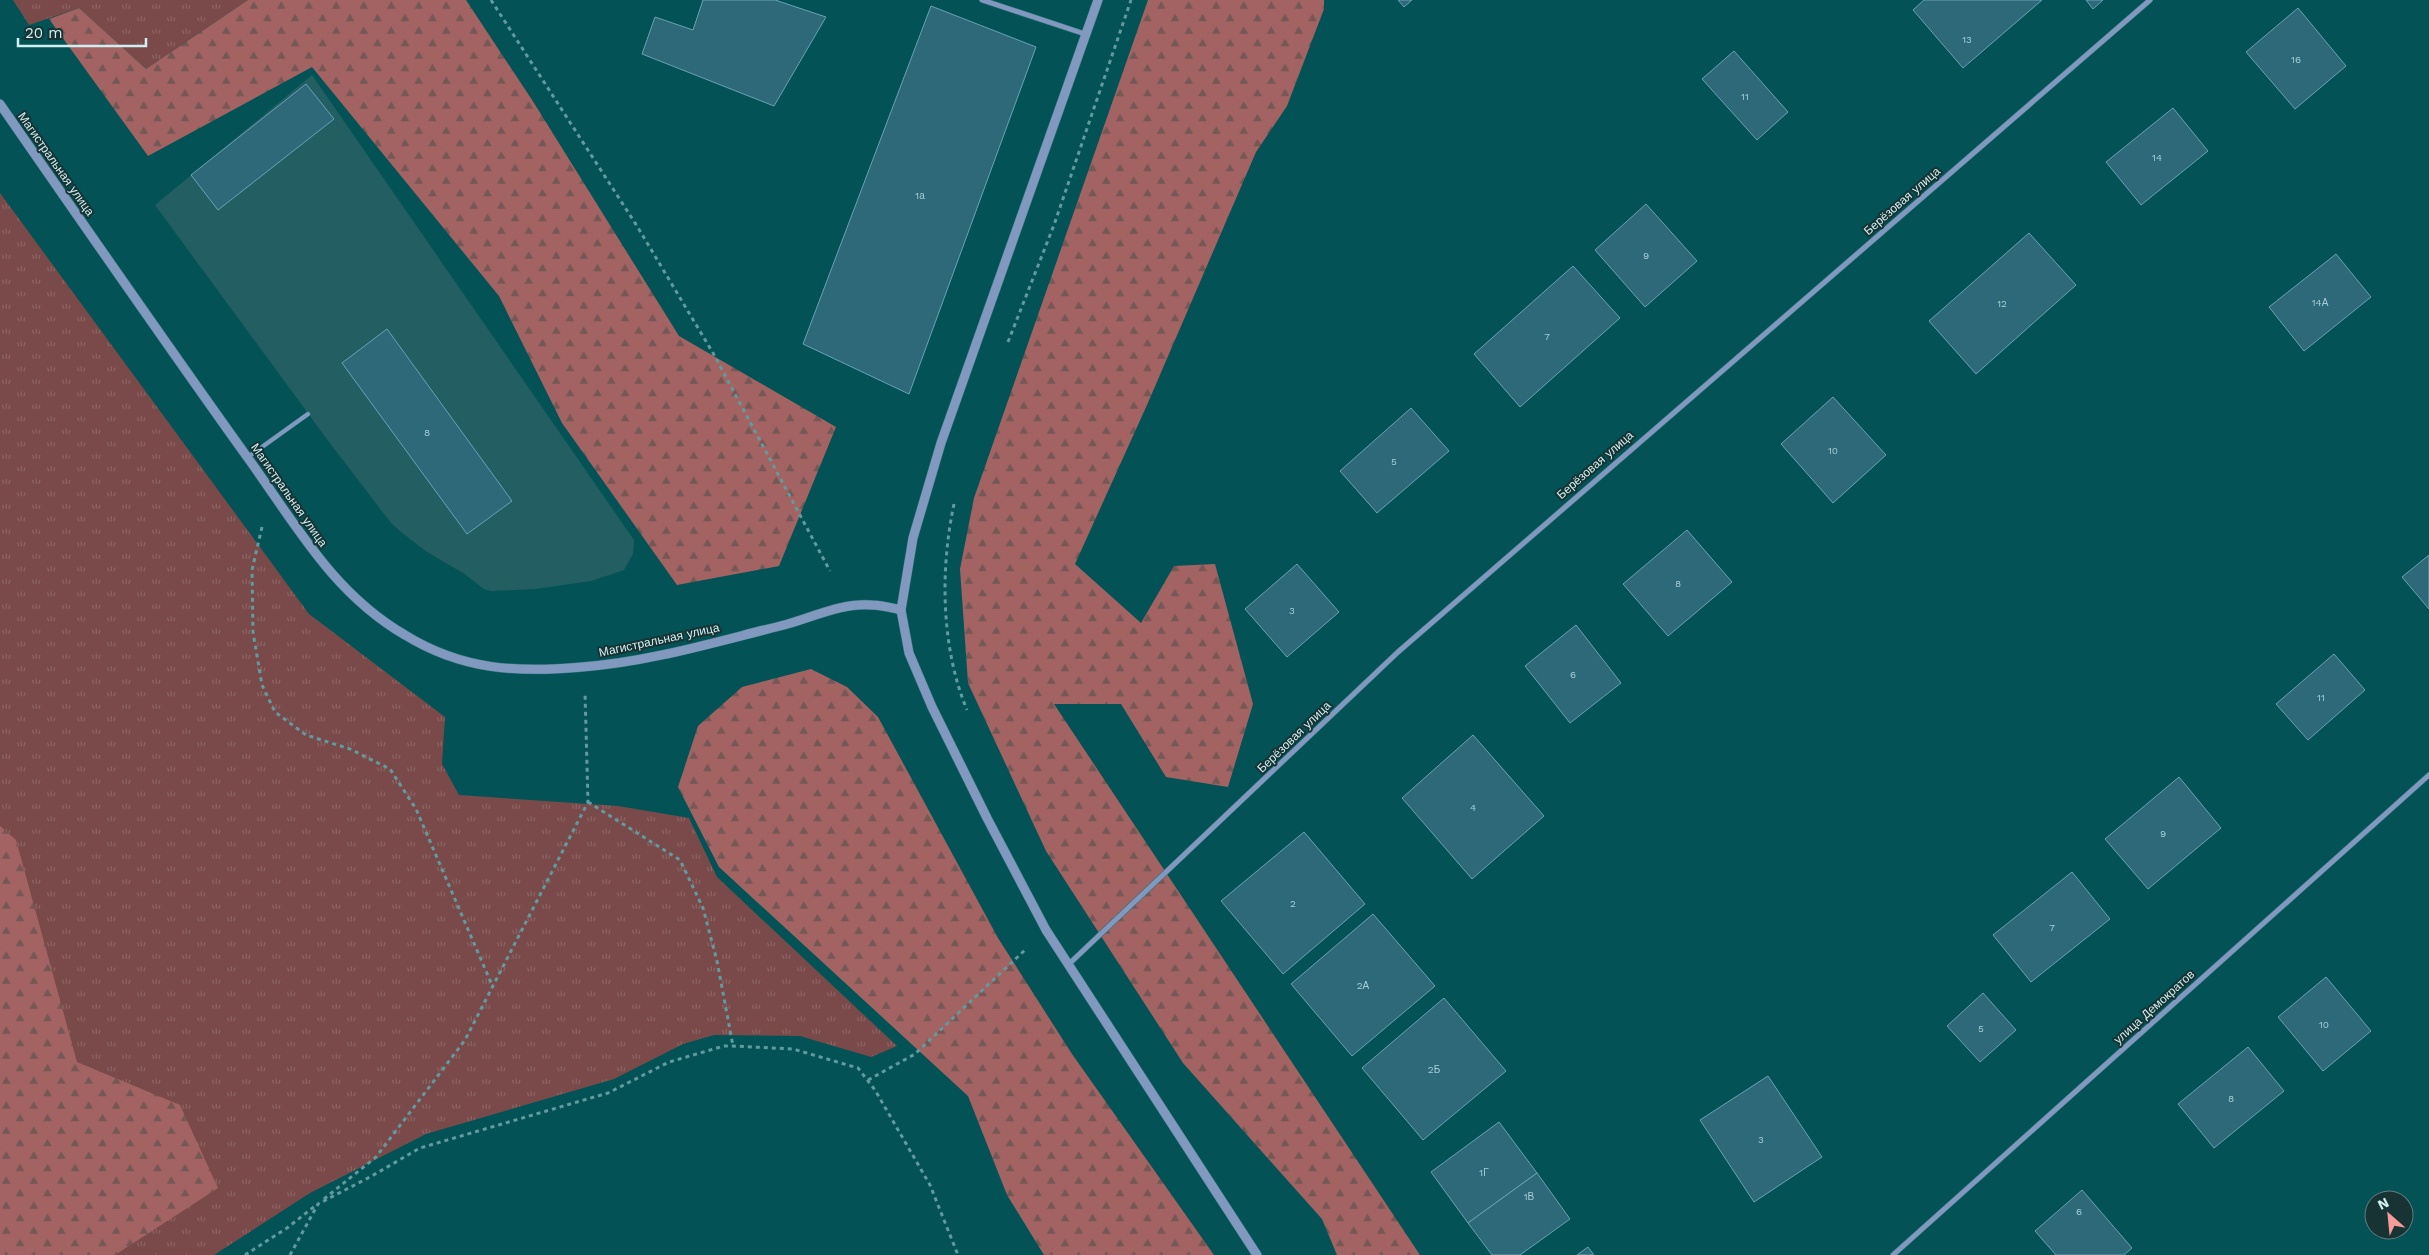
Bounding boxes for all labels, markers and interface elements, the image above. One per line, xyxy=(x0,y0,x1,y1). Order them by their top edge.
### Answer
scale bar xyxy=(18,15,145,47)
text: 20 m xyxy=(25,24,63,42)
house number: 13 xyxy=(1962,34,1972,45)
house number: 16 xyxy=(2291,54,2301,65)
house number: 11 xyxy=(1741,91,1749,102)
street label: Магистральная улица xyxy=(15,110,97,219)
house number: 14 xyxy=(2152,152,2162,163)
street label: Берёзовая улица xyxy=(1861,164,1943,238)
house number: 1а xyxy=(915,190,925,201)
house number: 9 xyxy=(1643,250,1649,261)
house number: 14А xyxy=(2312,297,2329,308)
house number: 12 xyxy=(1997,298,2007,309)
house number: 7 xyxy=(1544,331,1550,342)
house number: 8 xyxy=(424,427,430,438)
street label: Берёзовая улица xyxy=(1554,428,1636,502)
street label: Магистральная улица xyxy=(248,441,330,550)
house number: 10 xyxy=(1828,445,1838,456)
house number: 5 xyxy=(1391,456,1397,467)
house number: 8 xyxy=(1675,578,1681,589)
house number: 3 xyxy=(1289,605,1295,616)
street label: Магистральная улица xyxy=(597,620,721,660)
house number: 6 xyxy=(1570,669,1576,680)
house number: 11 xyxy=(2317,692,2325,703)
street label: Берёзовая улица xyxy=(1254,698,1334,776)
house number: 4 xyxy=(1470,802,1476,813)
house number: 9 xyxy=(2160,828,2166,839)
house number: 2 xyxy=(1290,898,1296,909)
house number: 7 xyxy=(2049,922,2055,933)
street label: улица Демократов xyxy=(2111,967,2197,1047)
house number: 2А xyxy=(1357,980,1370,991)
house number: 10 xyxy=(2319,1019,2329,1030)
house number: 5 xyxy=(1978,1023,1984,1034)
house number: 2Б xyxy=(1428,1064,1441,1075)
house number: 8 xyxy=(2228,1093,2234,1104)
house number: 3 xyxy=(1758,1134,1764,1145)
house number: 1Г xyxy=(1479,1167,1489,1178)
north arrow xyxy=(2364,1190,2414,1240)
house number: 1В xyxy=(1524,1191,1535,1202)
text: N xyxy=(2375,1194,2391,1213)
house number: 6 xyxy=(2076,1206,2082,1217)

